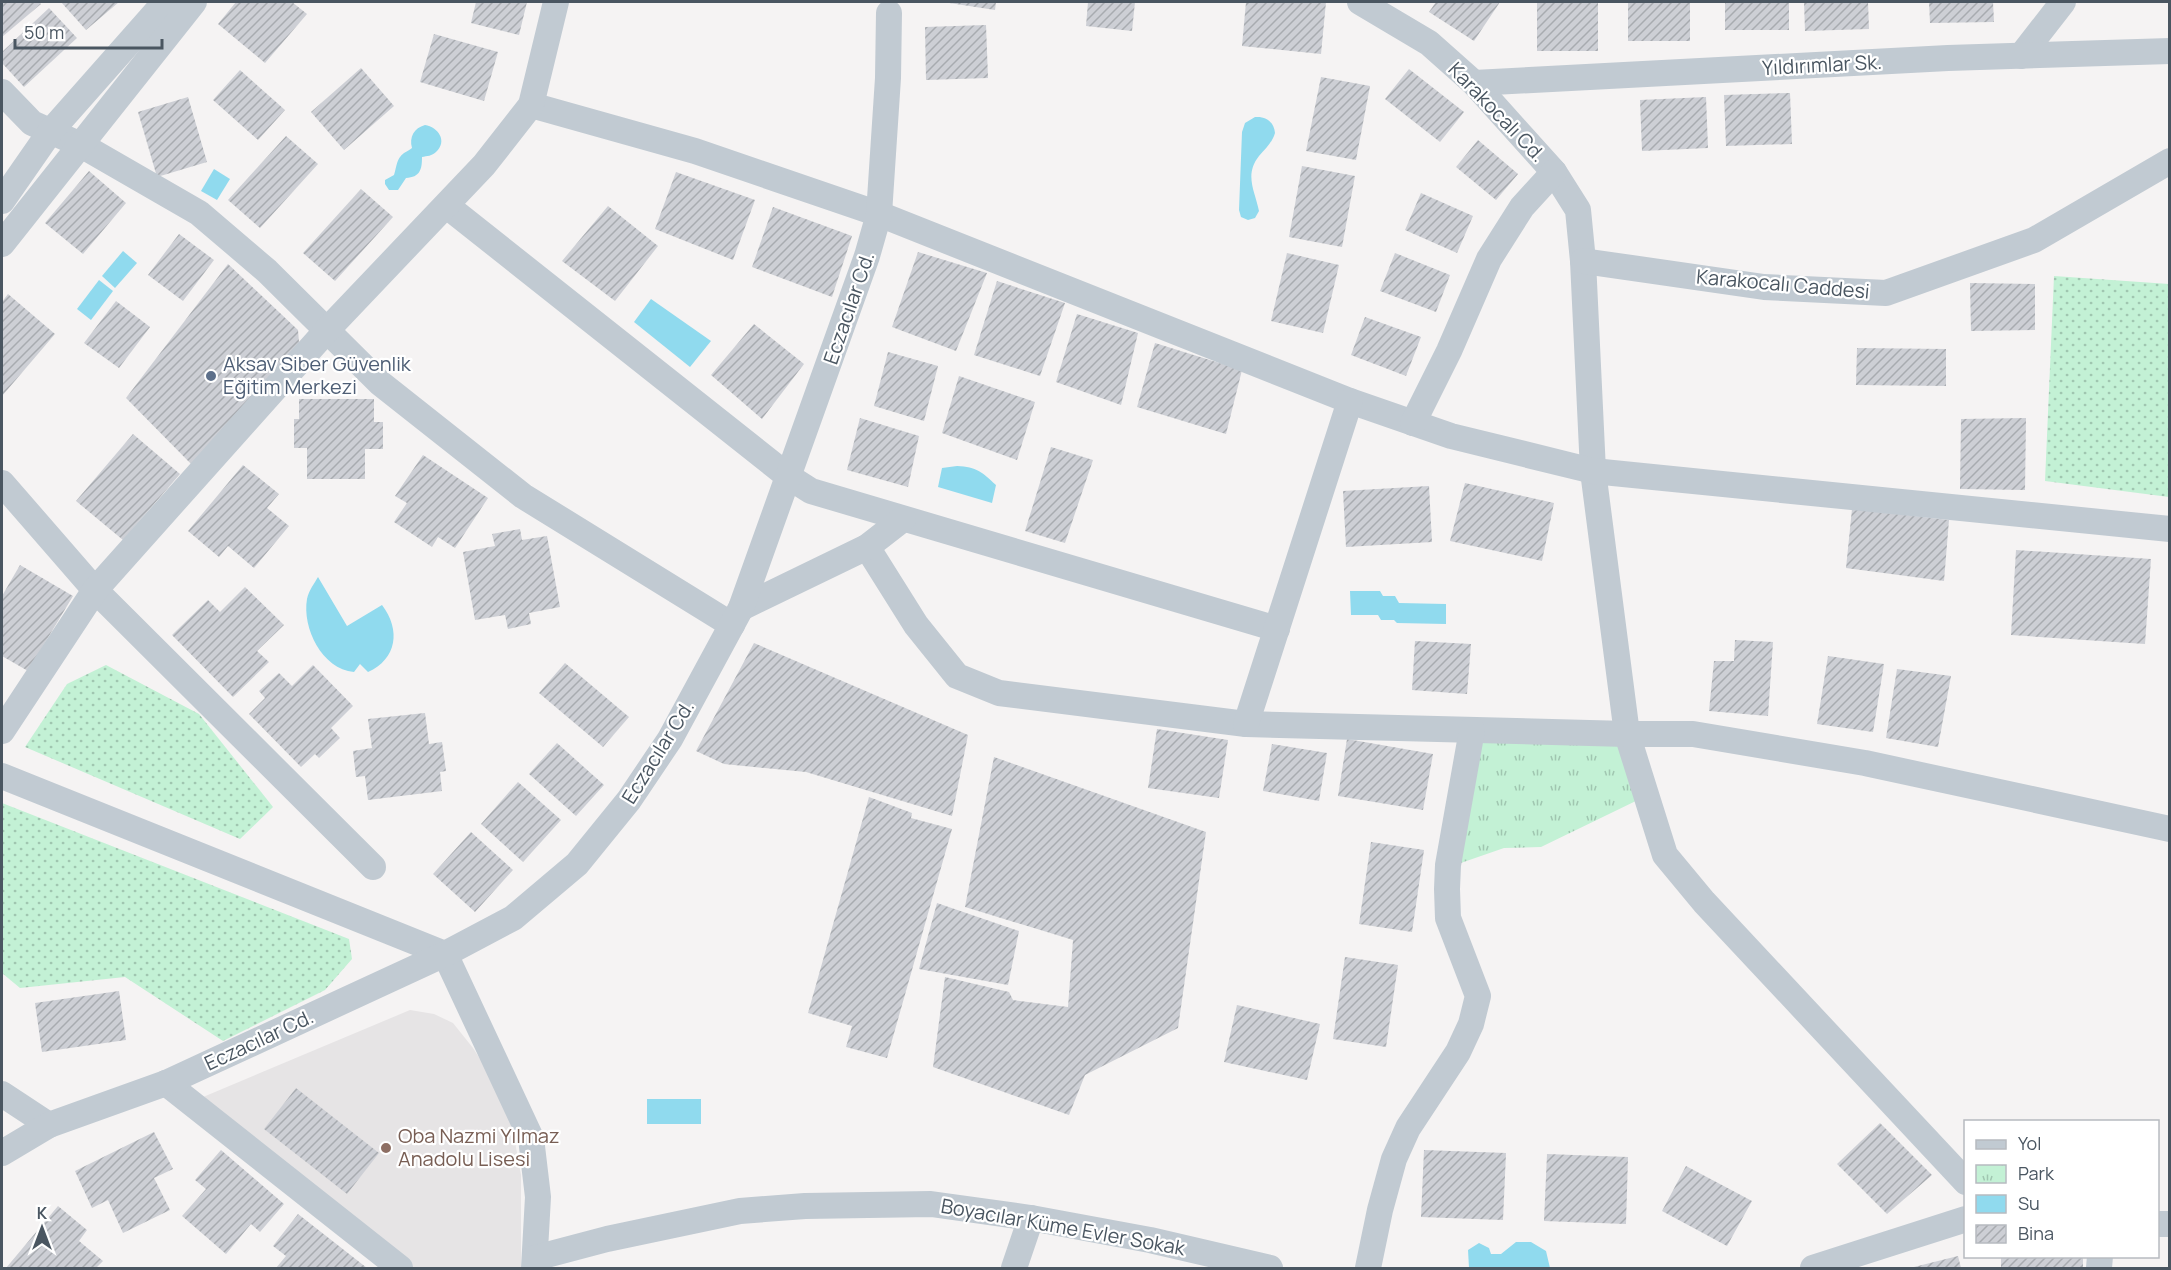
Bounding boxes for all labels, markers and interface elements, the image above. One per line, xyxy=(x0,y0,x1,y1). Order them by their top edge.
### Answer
scale bar xyxy=(15,12,162,50)
text: 50 m xyxy=(24,20,64,44)
street label: Yıldırımlar Sk. xyxy=(1761,48,1883,81)
street label: Karakocalı Cd. xyxy=(1443,56,1552,167)
street label: Eczacılar Cd. xyxy=(817,248,880,368)
street label: Karakocalı Caddesi xyxy=(1695,262,1871,305)
place label: Aksav Siber Güvenlik Eğitim Merkezi xyxy=(223,350,412,400)
marker: Aksav Siber Güvenlik Eğitim Merkezi xyxy=(204,369,218,383)
street label: Eczacılar Cd. xyxy=(615,695,700,809)
street label: Eczacılar Cd. xyxy=(200,1003,318,1077)
legend xyxy=(1964,1120,2159,1258)
place label: Oba Nazmi Yılmaz Anadolu Lisesi xyxy=(398,1122,560,1172)
text: Yol xyxy=(2018,1131,2041,1155)
marker: Oba Nazmi Yılmaz Anadolu Lisesi xyxy=(379,1141,393,1155)
text: Park xyxy=(2018,1161,2055,1185)
text: Su xyxy=(2018,1191,2040,1215)
street label: Boyacılar Küme Evler Sokak xyxy=(939,1192,1188,1261)
north arrow xyxy=(12,1198,72,1258)
text: K xyxy=(37,1202,48,1224)
text: Bina xyxy=(2018,1221,2054,1245)

